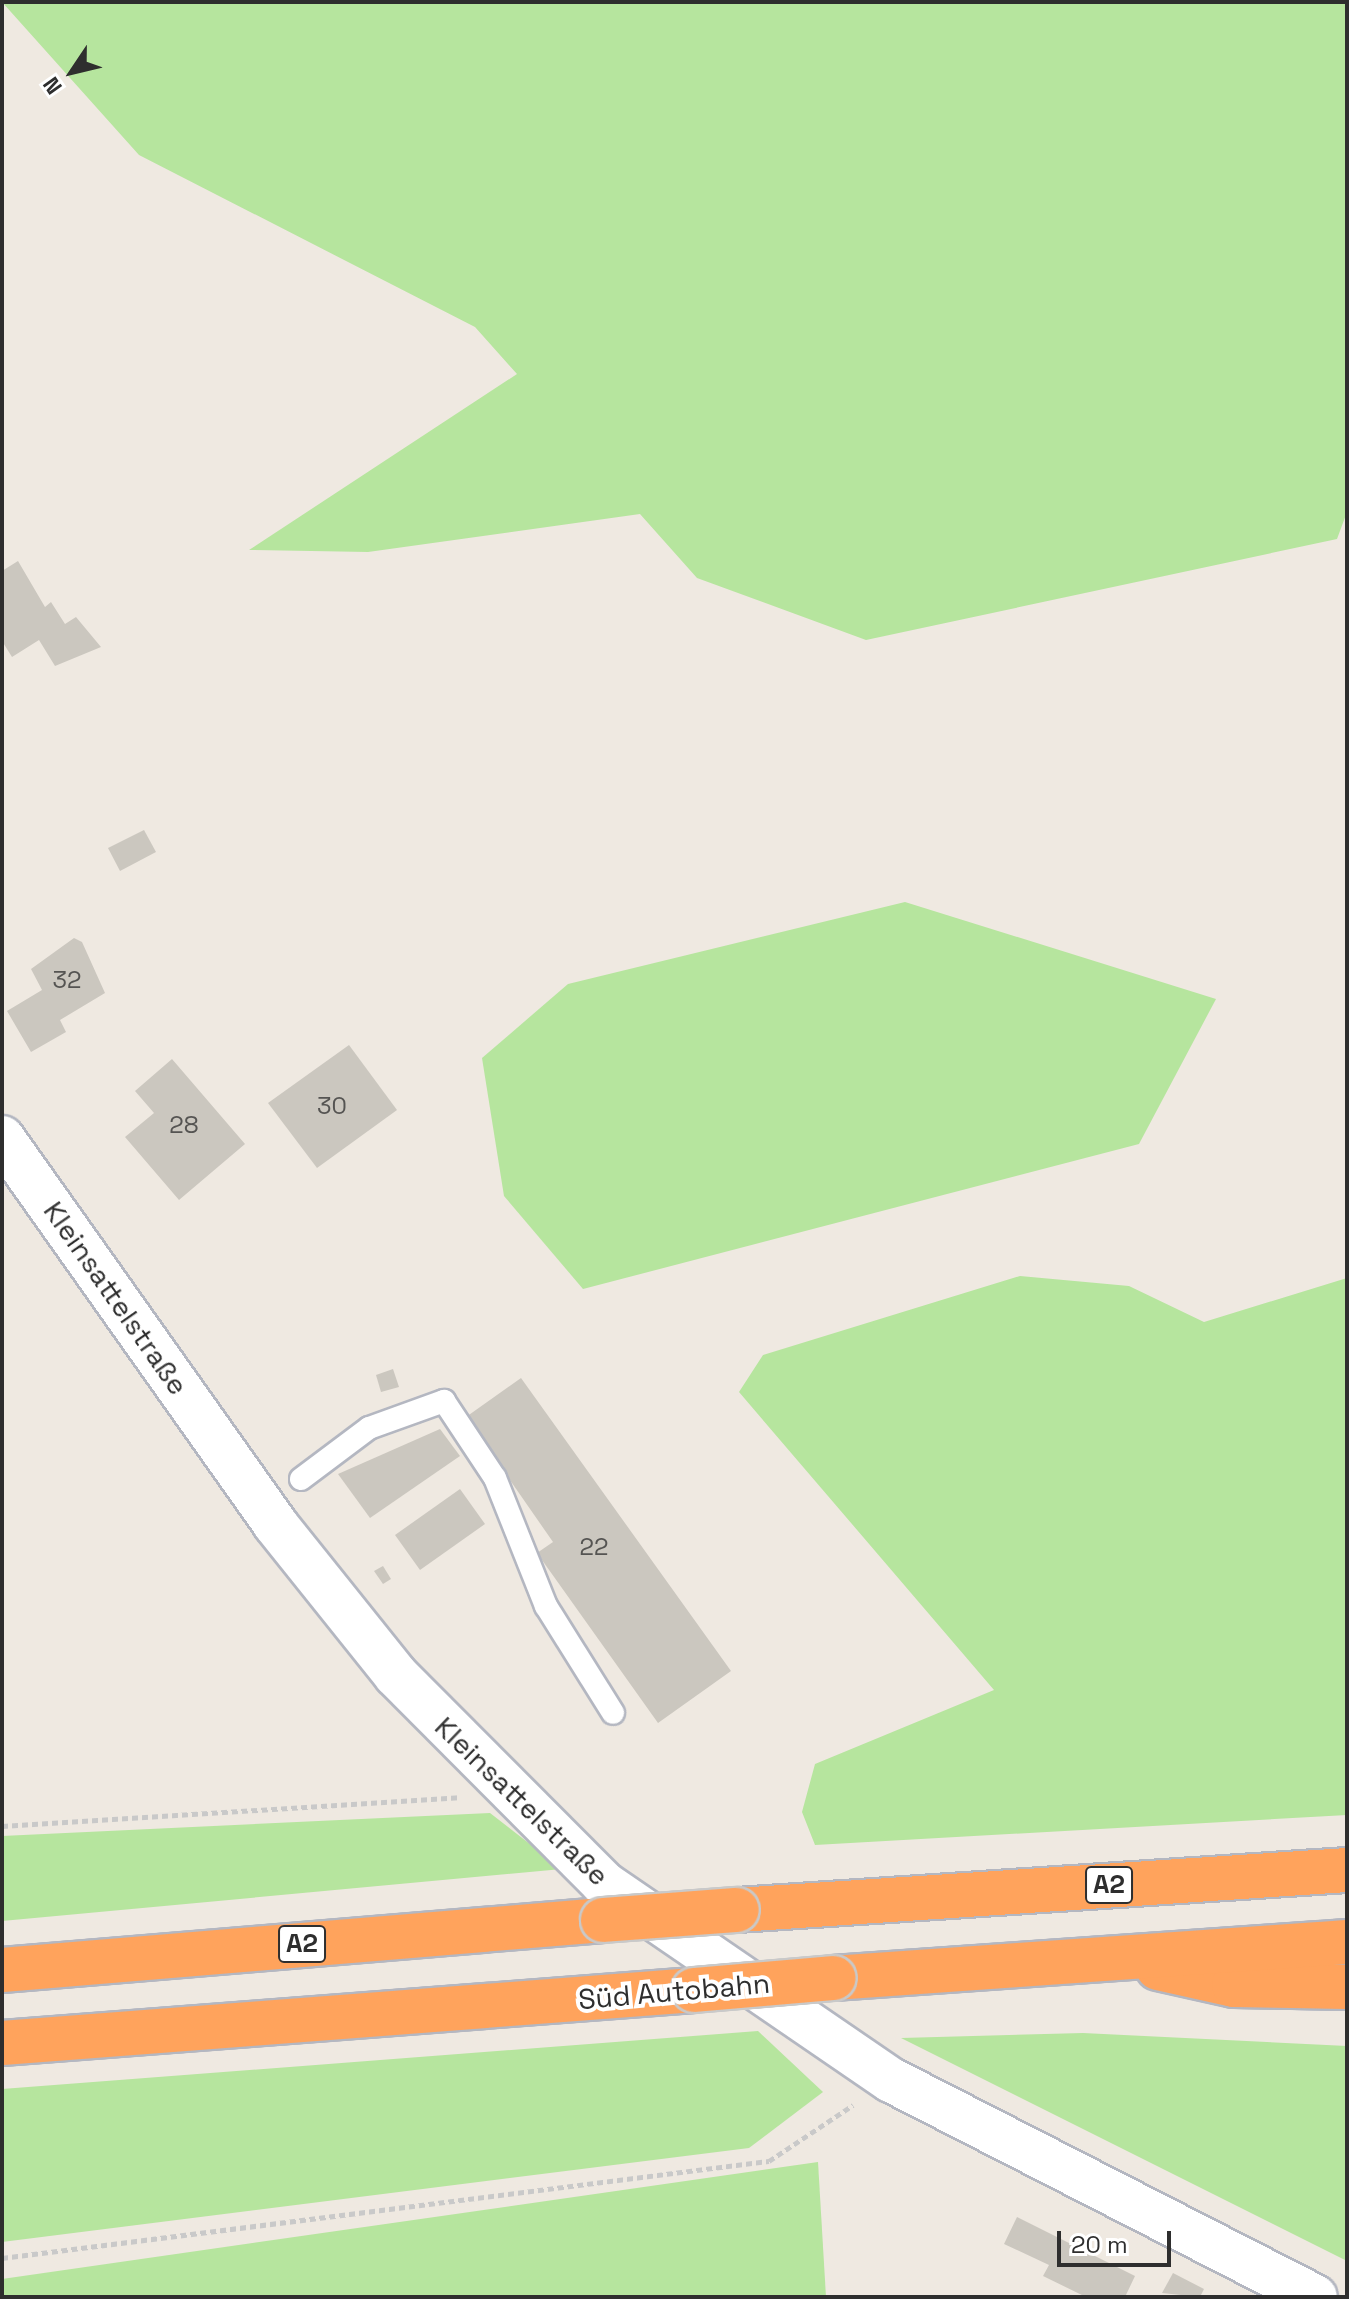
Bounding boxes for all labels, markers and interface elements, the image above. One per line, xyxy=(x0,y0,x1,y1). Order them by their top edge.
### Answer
north arrow xyxy=(32,32,112,112)
text: N xyxy=(37,72,68,100)
house number: 32 xyxy=(53,966,81,994)
house number: 30 xyxy=(317,1092,347,1120)
house number: 28 xyxy=(169,1111,199,1139)
street label: Kleinsattelstraße xyxy=(37,1195,195,1401)
house number: 22 xyxy=(580,1533,608,1561)
street label: Kleinsattelstraße xyxy=(428,1710,616,1892)
road number: A2 xyxy=(1085,1863,1133,1907)
road number: A2 xyxy=(278,1922,326,1966)
street label: Süd Autobahn xyxy=(577,1966,771,2016)
scale bar xyxy=(1061,2215,1175,2265)
text: 20 m xyxy=(1071,2229,1128,2260)

